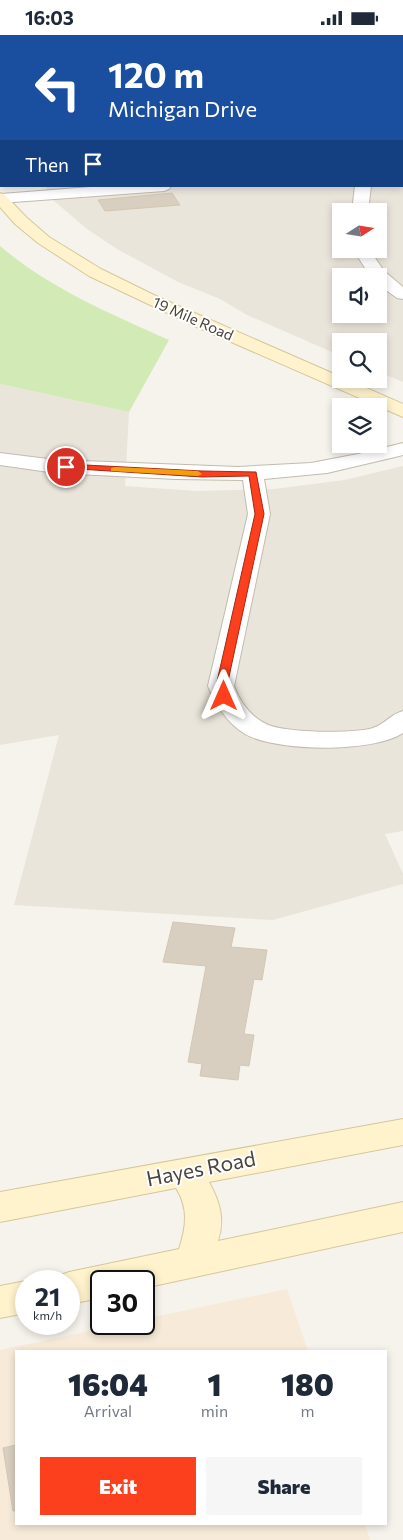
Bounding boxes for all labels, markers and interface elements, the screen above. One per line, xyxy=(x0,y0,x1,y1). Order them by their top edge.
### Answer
text: 16:03 xyxy=(25,6,74,29)
text: 120 m xyxy=(108,52,204,95)
icon: left xyxy=(25,55,90,120)
text: Michigan Drive xyxy=(108,95,257,122)
icon: arrive xyxy=(79,150,107,178)
text: Then xyxy=(25,153,69,176)
north arrow xyxy=(332,203,388,257)
map controls xyxy=(332,203,387,453)
button: sound xyxy=(332,268,387,323)
street label: 19 Mile Road xyxy=(150,292,236,344)
button: search xyxy=(332,333,387,388)
button: layers xyxy=(332,398,387,453)
pin xyxy=(45,446,87,488)
icon: arrive xyxy=(52,453,80,481)
position arrow xyxy=(197,669,249,721)
street label: Hayes Road xyxy=(144,1145,257,1190)
speed limit sign: 30 xyxy=(90,1270,155,1335)
text: 21 xyxy=(35,1281,60,1311)
text: km/h xyxy=(33,1308,62,1322)
text: 16:04 xyxy=(68,1365,148,1402)
text: 1 xyxy=(207,1365,221,1402)
text: 180 xyxy=(281,1365,334,1402)
text: Arrival xyxy=(84,1401,132,1420)
text: min xyxy=(201,1401,228,1420)
text: m xyxy=(301,1401,315,1420)
button: Exit xyxy=(40,1457,196,1515)
button: Share xyxy=(206,1457,362,1515)

